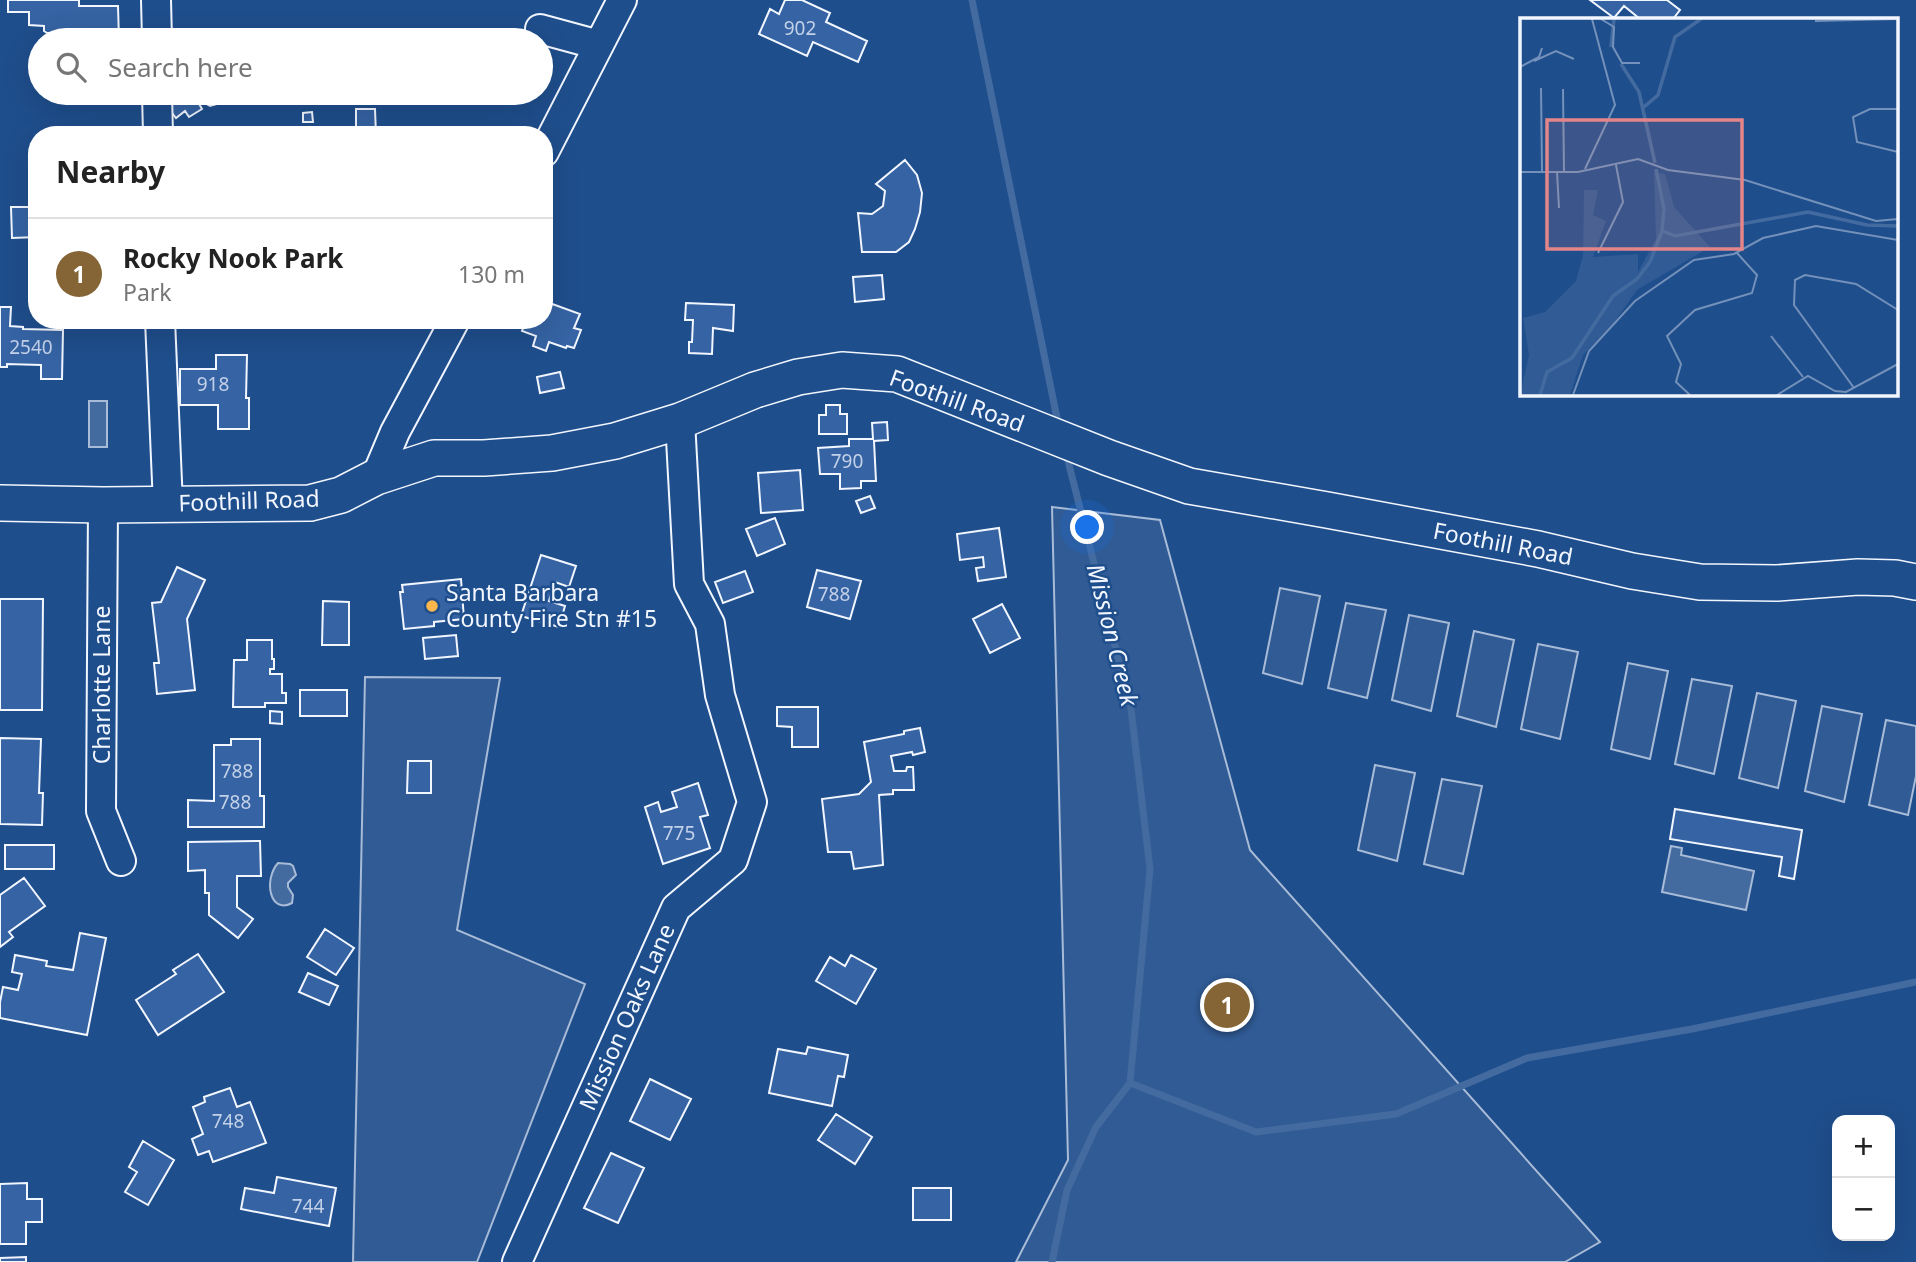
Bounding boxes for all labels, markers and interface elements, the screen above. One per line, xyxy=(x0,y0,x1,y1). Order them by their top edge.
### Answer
house number: 902 xyxy=(784,15,816,41)
inset map xyxy=(1520,18,1898,396)
search box xyxy=(28,28,553,105)
icon: search xyxy=(52,48,90,86)
text: Search here xyxy=(108,49,253,85)
text: Nearby xyxy=(56,151,165,192)
text: Rocky Nook Park xyxy=(123,240,343,276)
text: 1 xyxy=(72,258,86,290)
text: 130 m xyxy=(458,258,525,290)
text: Park xyxy=(123,276,172,308)
house number: 2540 xyxy=(9,334,53,360)
street label: Foothill Road xyxy=(885,361,1029,439)
house number: 918 xyxy=(197,371,229,397)
house number: 790 xyxy=(831,448,863,474)
street label: Foothill Road xyxy=(178,482,320,518)
your location xyxy=(1070,510,1104,544)
street label: Foothill Road xyxy=(1431,514,1576,572)
water label: Mission Creek xyxy=(1080,560,1147,711)
place label: Santa Barbara County Fire Stn #15 xyxy=(446,576,657,634)
house number: 788 xyxy=(818,581,850,607)
marker: Santa Barbara County Fire Stn #15 xyxy=(424,598,440,614)
street label: Charlotte Lane xyxy=(85,606,117,764)
house number: 788 xyxy=(221,758,253,784)
house number: 788 xyxy=(219,789,251,815)
house number: 775 xyxy=(663,820,695,846)
street label: Mission Oaks Lane xyxy=(571,918,682,1115)
pin: 1 xyxy=(1204,979,1250,1031)
house number: 748 xyxy=(212,1108,244,1134)
map controls xyxy=(1832,1115,1895,1241)
button: + xyxy=(1832,1115,1895,1178)
button: − xyxy=(1832,1178,1895,1241)
house number: 744 xyxy=(292,1193,324,1219)

